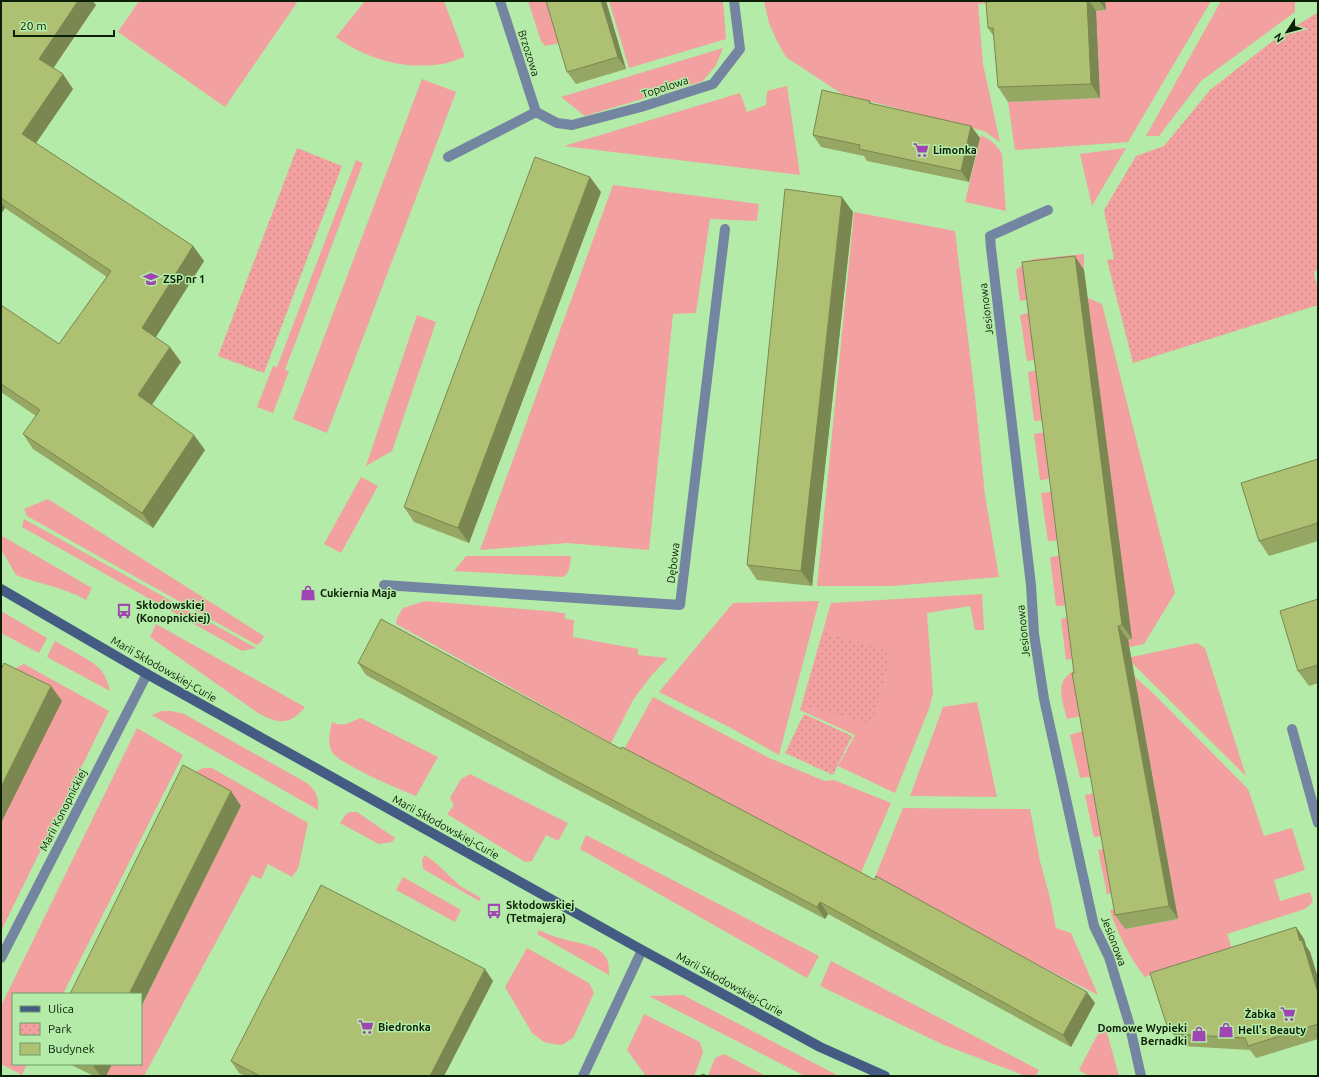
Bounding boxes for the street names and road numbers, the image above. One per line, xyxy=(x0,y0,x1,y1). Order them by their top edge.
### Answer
street label: Brzozowa xyxy=(516,28,542,78)
street label: Topolowa xyxy=(640,74,690,100)
street label: Jesionowa xyxy=(977,282,995,336)
street label: Dębowa xyxy=(665,542,681,584)
street label: Jesionowa xyxy=(1014,604,1032,658)
street label: Marii Skłodowskiej-Curie xyxy=(109,634,219,704)
street label: Marii Konopnickiej xyxy=(37,767,89,853)
street label: Marii Skłodowskiej-Curie xyxy=(391,793,501,861)
street label: Jesionowa xyxy=(1099,914,1129,968)
street label: Marii Skłodowskiej-Curie xyxy=(675,950,785,1018)

